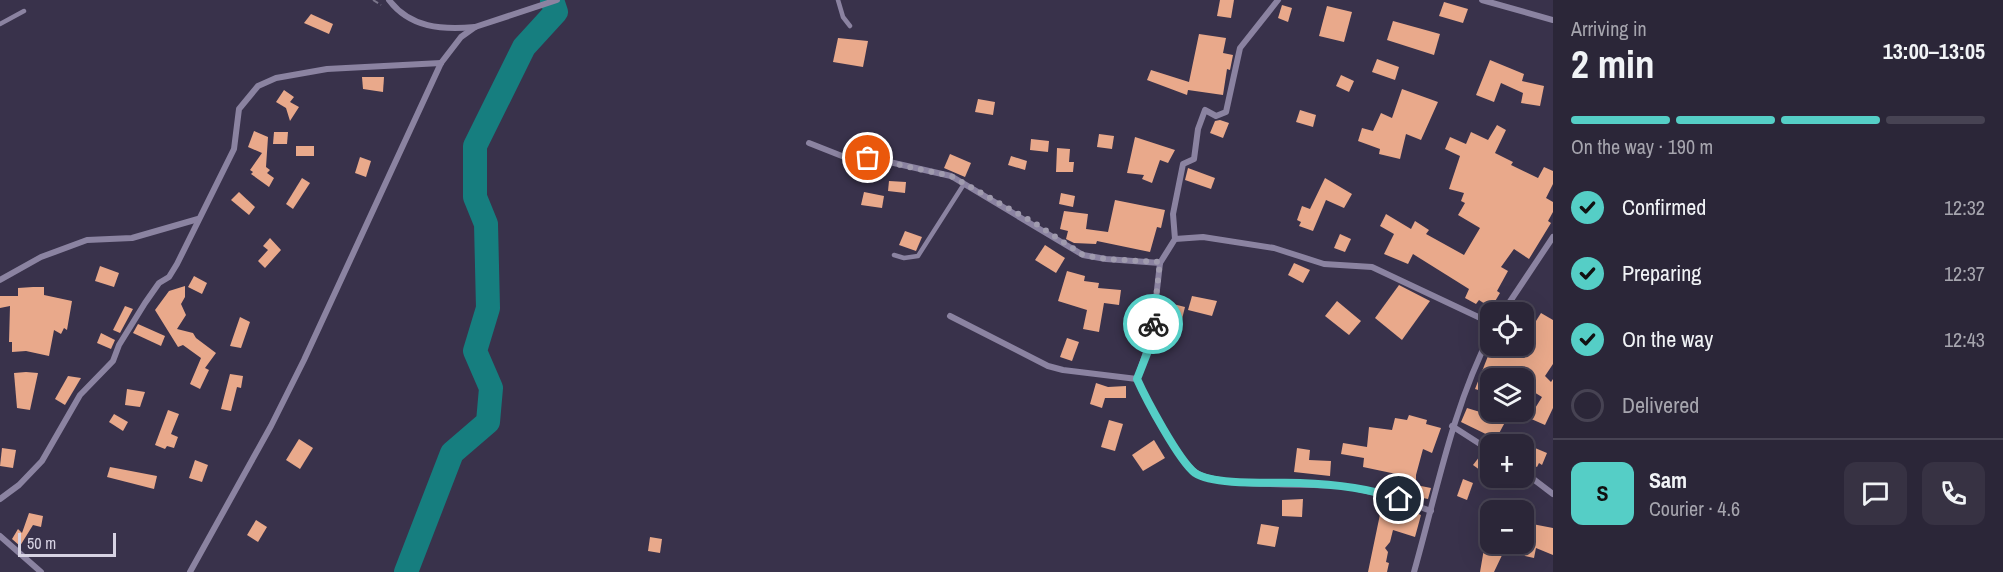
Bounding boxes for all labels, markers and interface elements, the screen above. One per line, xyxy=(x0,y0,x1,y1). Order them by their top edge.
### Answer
text: Arriving in xyxy=(1571,15,1647,42)
text: 13:00–13:05 xyxy=(1883,36,1985,66)
text: 2 min xyxy=(1571,38,1655,90)
pin xyxy=(842,132,893,183)
text: On the way · 190 m xyxy=(1571,133,1713,160)
icon: bag xyxy=(851,141,884,174)
icon: check xyxy=(1571,191,1604,224)
text: Confirmed xyxy=(1622,192,1706,222)
text: 12:32 xyxy=(1944,194,1985,221)
icon: check xyxy=(1571,257,1604,290)
text: Preparing xyxy=(1622,258,1701,288)
text: 12:37 xyxy=(1944,260,1985,287)
courier xyxy=(1123,294,1183,354)
map controls xyxy=(1480,302,1534,554)
button: locate xyxy=(1480,302,1534,356)
icon: bike xyxy=(1137,308,1170,341)
icon: check xyxy=(1571,323,1604,356)
text: On the way xyxy=(1622,324,1713,354)
text: 12:43 xyxy=(1944,326,1985,353)
button: layers xyxy=(1480,368,1534,422)
text: Delivered xyxy=(1622,390,1699,420)
button: + xyxy=(1480,434,1534,488)
button: chat xyxy=(1844,462,1907,525)
button: phone xyxy=(1922,462,1985,525)
text: Sam xyxy=(1649,465,1687,495)
pin xyxy=(1373,473,1424,524)
text: S xyxy=(1596,478,1609,508)
icon: home xyxy=(1382,482,1415,515)
text: Courier · 4.6 xyxy=(1649,495,1740,522)
button: − xyxy=(1480,500,1534,554)
scale bar xyxy=(18,530,116,558)
text: 50 m xyxy=(27,532,56,554)

